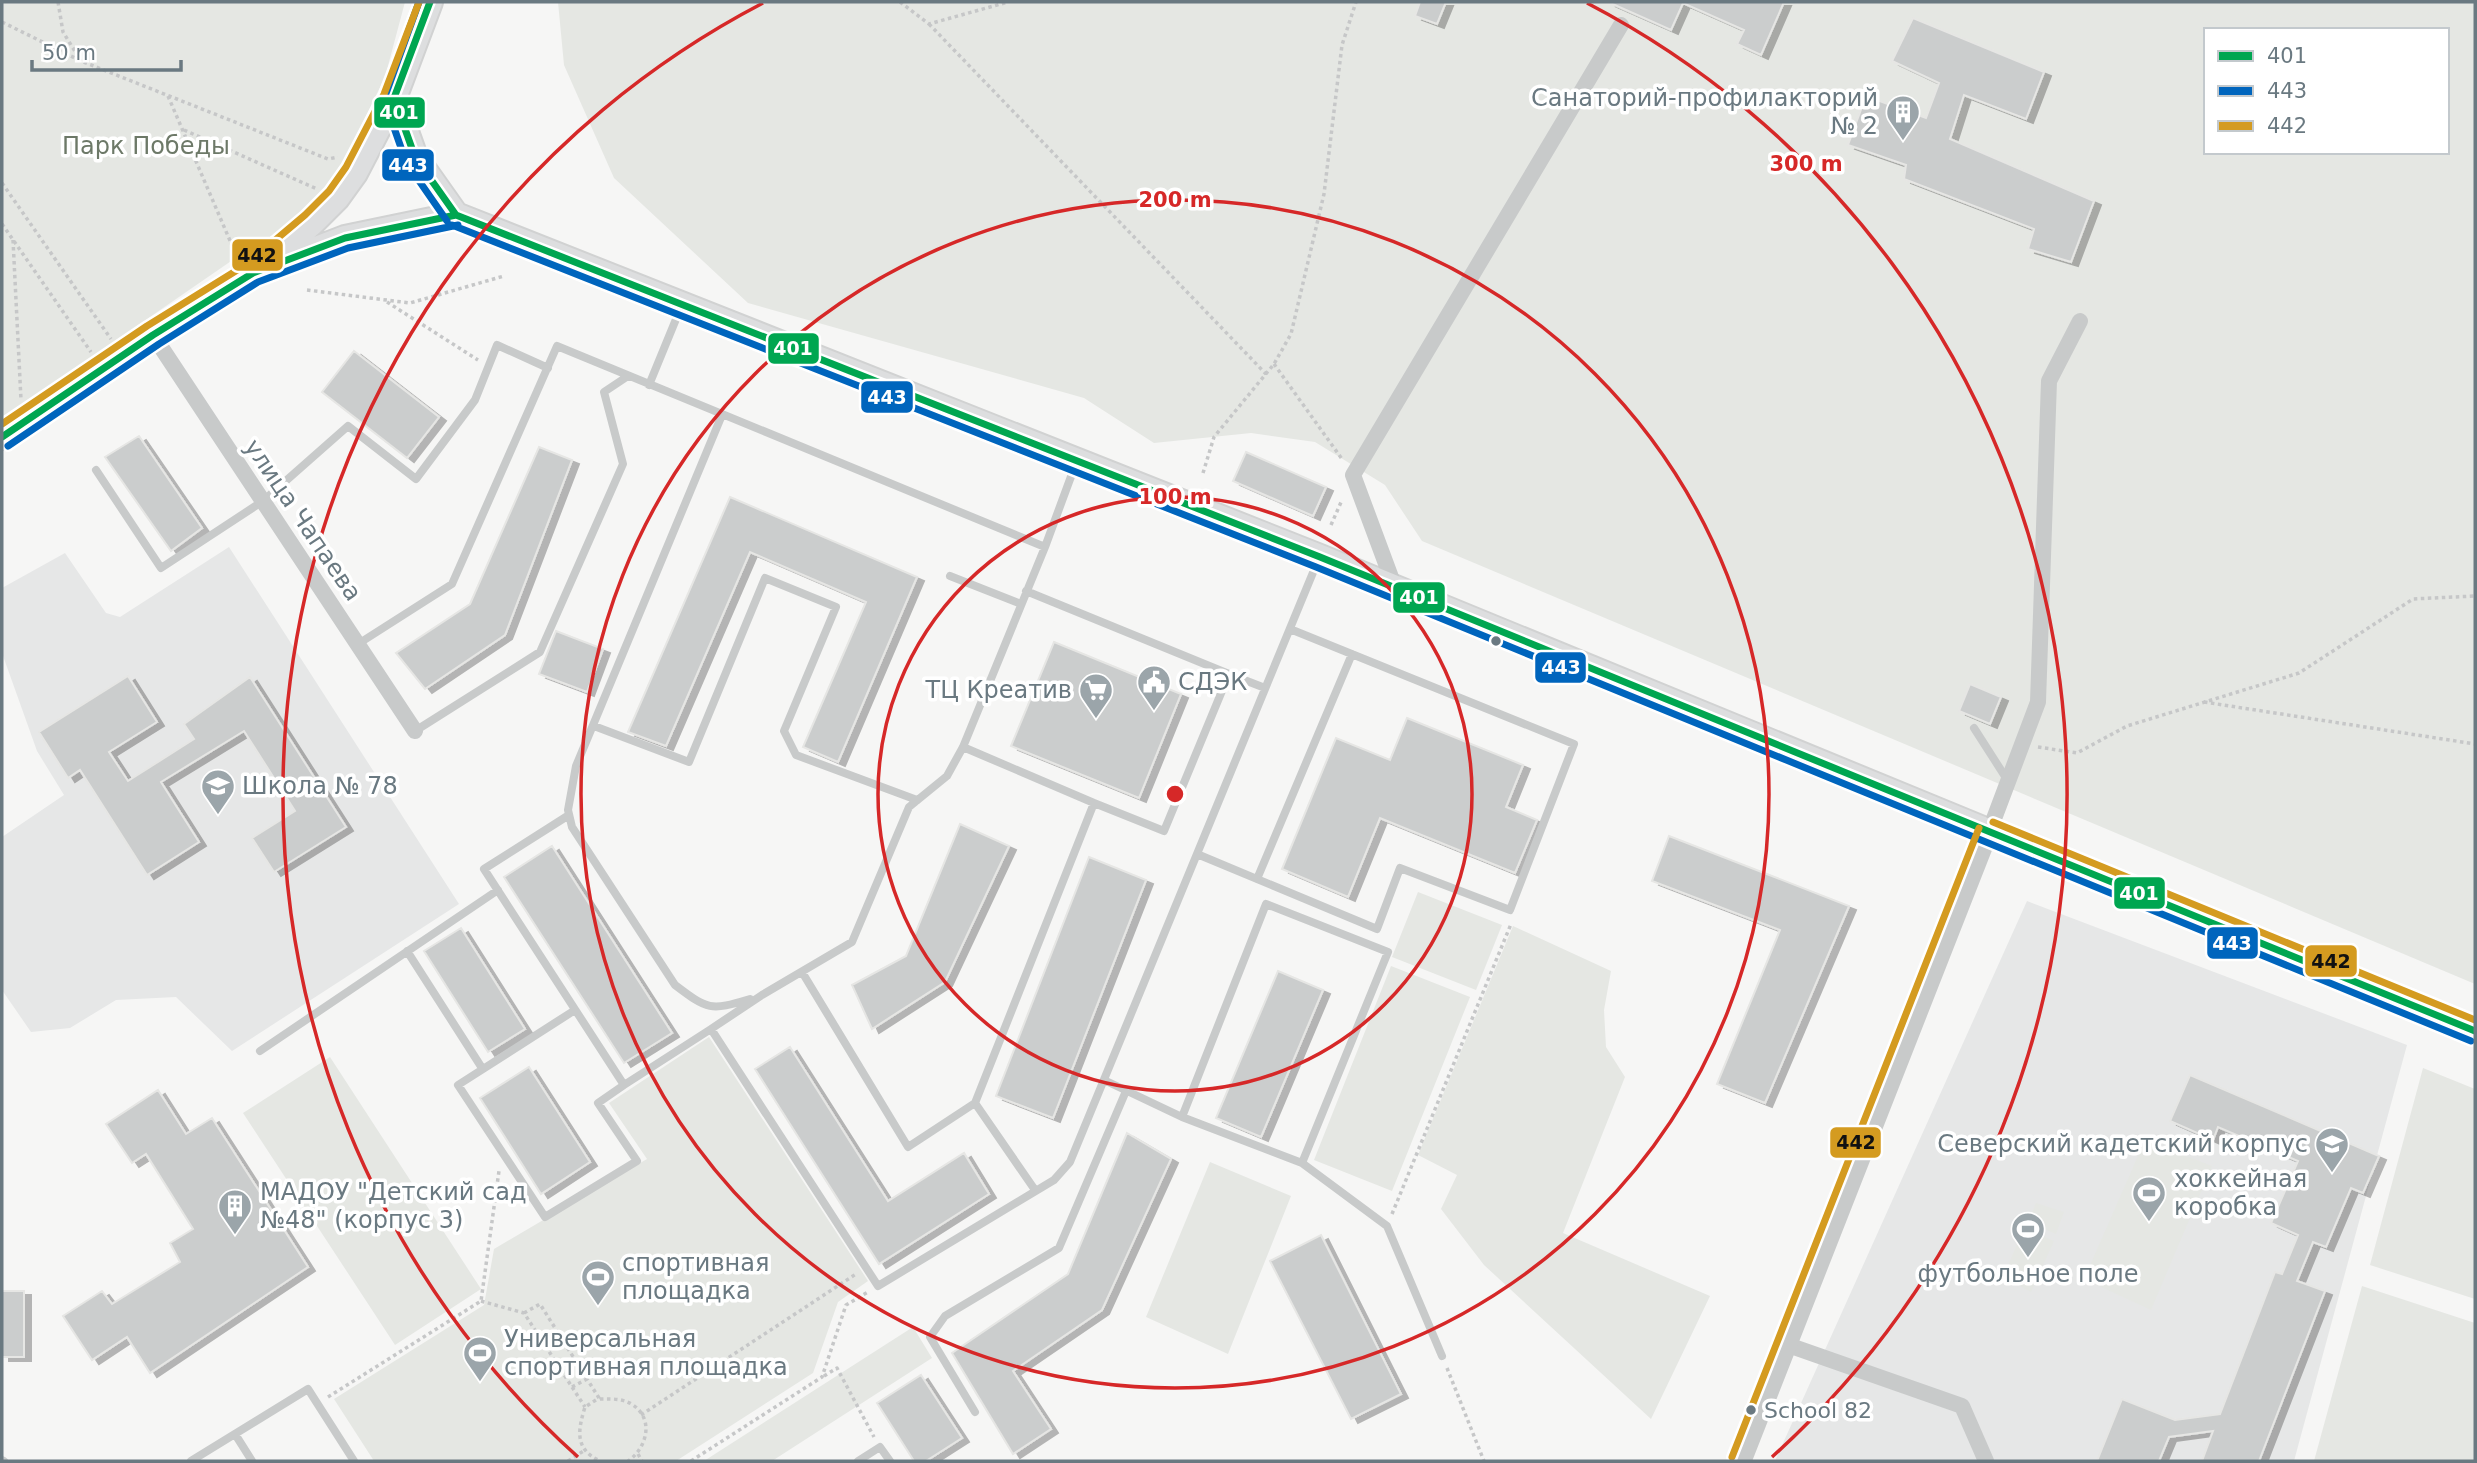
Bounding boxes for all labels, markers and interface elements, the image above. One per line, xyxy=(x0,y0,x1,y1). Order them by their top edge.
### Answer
scale bar xyxy=(32,28,180,72)
legend xyxy=(2204,28,2449,154)
text: 50 m xyxy=(42,41,96,65)
text: 401 xyxy=(2267,44,2307,68)
text: 443 xyxy=(2267,79,2307,103)
place label: Санаторий-профилакторий № 2 xyxy=(1531,84,1878,140)
building icon: Санаторий-профилакторий № 2 xyxy=(1884,93,1922,142)
line badge: 401 xyxy=(373,96,426,129)
text: 401 xyxy=(379,101,419,123)
text: 442 xyxy=(2267,114,2307,138)
park label: Парк Победы xyxy=(62,132,230,160)
line badge: 443 xyxy=(381,148,435,182)
text: 300 m xyxy=(1769,152,1843,176)
text: 443 xyxy=(388,154,428,176)
text: 200 m xyxy=(1138,188,1212,212)
line badge: 442 xyxy=(231,238,284,272)
text: 442 xyxy=(237,244,277,266)
line badge: 401 xyxy=(767,332,820,365)
text: 401 xyxy=(773,337,813,359)
line badge: 443 xyxy=(860,380,914,414)
text: 443 xyxy=(867,386,907,408)
street label: улица Чапаева xyxy=(239,434,367,606)
text: 100 m xyxy=(1138,485,1212,509)
line badge: 401 xyxy=(1392,581,1446,614)
text: 401 xyxy=(1399,586,1439,608)
unlabelled marker xyxy=(1489,634,1503,648)
line badge: 443 xyxy=(1534,651,1587,684)
text: 443 xyxy=(1541,656,1581,678)
public building icon: СДЭК xyxy=(1135,663,1173,712)
place label: СДЭК xyxy=(1178,668,1247,696)
supermarket icon: ТЦ Креатив xyxy=(1077,671,1115,720)
place label: ТЦ Креатив xyxy=(925,676,1072,704)
school or university icon: Школа № 78 xyxy=(199,767,237,816)
place label: Школа № 78 xyxy=(242,772,398,800)
centre of rings xyxy=(1163,782,1187,806)
line badge: 401 xyxy=(2113,876,2166,910)
text: 401 xyxy=(2119,882,2159,904)
line badge: 443 xyxy=(2206,926,2259,960)
text: 443 xyxy=(2212,932,2252,954)
line badge: 442 xyxy=(2304,944,2358,978)
text: 442 xyxy=(2311,950,2351,972)
school or university icon: Северский кадетский корпус xyxy=(2313,1125,2351,1174)
line badge: 442 xyxy=(1829,1126,1882,1159)
place label: Северский кадетский корпус xyxy=(1937,1130,2308,1158)
text: 442 xyxy=(1836,1131,1876,1153)
place label: хоккейная коробка xyxy=(2174,1165,2307,1221)
sports icon: хоккейная коробка xyxy=(2130,1174,2168,1223)
place label: МАДОУ "Детский сад №48" (корпус 3) xyxy=(260,1178,527,1234)
building icon: МАДОУ "Детский сад №48" (корпус 3) xyxy=(216,1187,254,1236)
sports icon: футбольное поле xyxy=(2009,1210,2047,1259)
place label: спортивная площадка xyxy=(622,1249,769,1305)
sports icon: спортивная площадка xyxy=(579,1258,617,1307)
place label: футбольное поле xyxy=(1918,1260,2138,1288)
place label: Универсальная спортивная площадка xyxy=(504,1325,788,1381)
sports icon: Универсальная спортивная площадка xyxy=(461,1334,499,1383)
place label: School 82 xyxy=(1764,1398,1872,1423)
marker: School 82 xyxy=(1744,1403,1758,1417)

